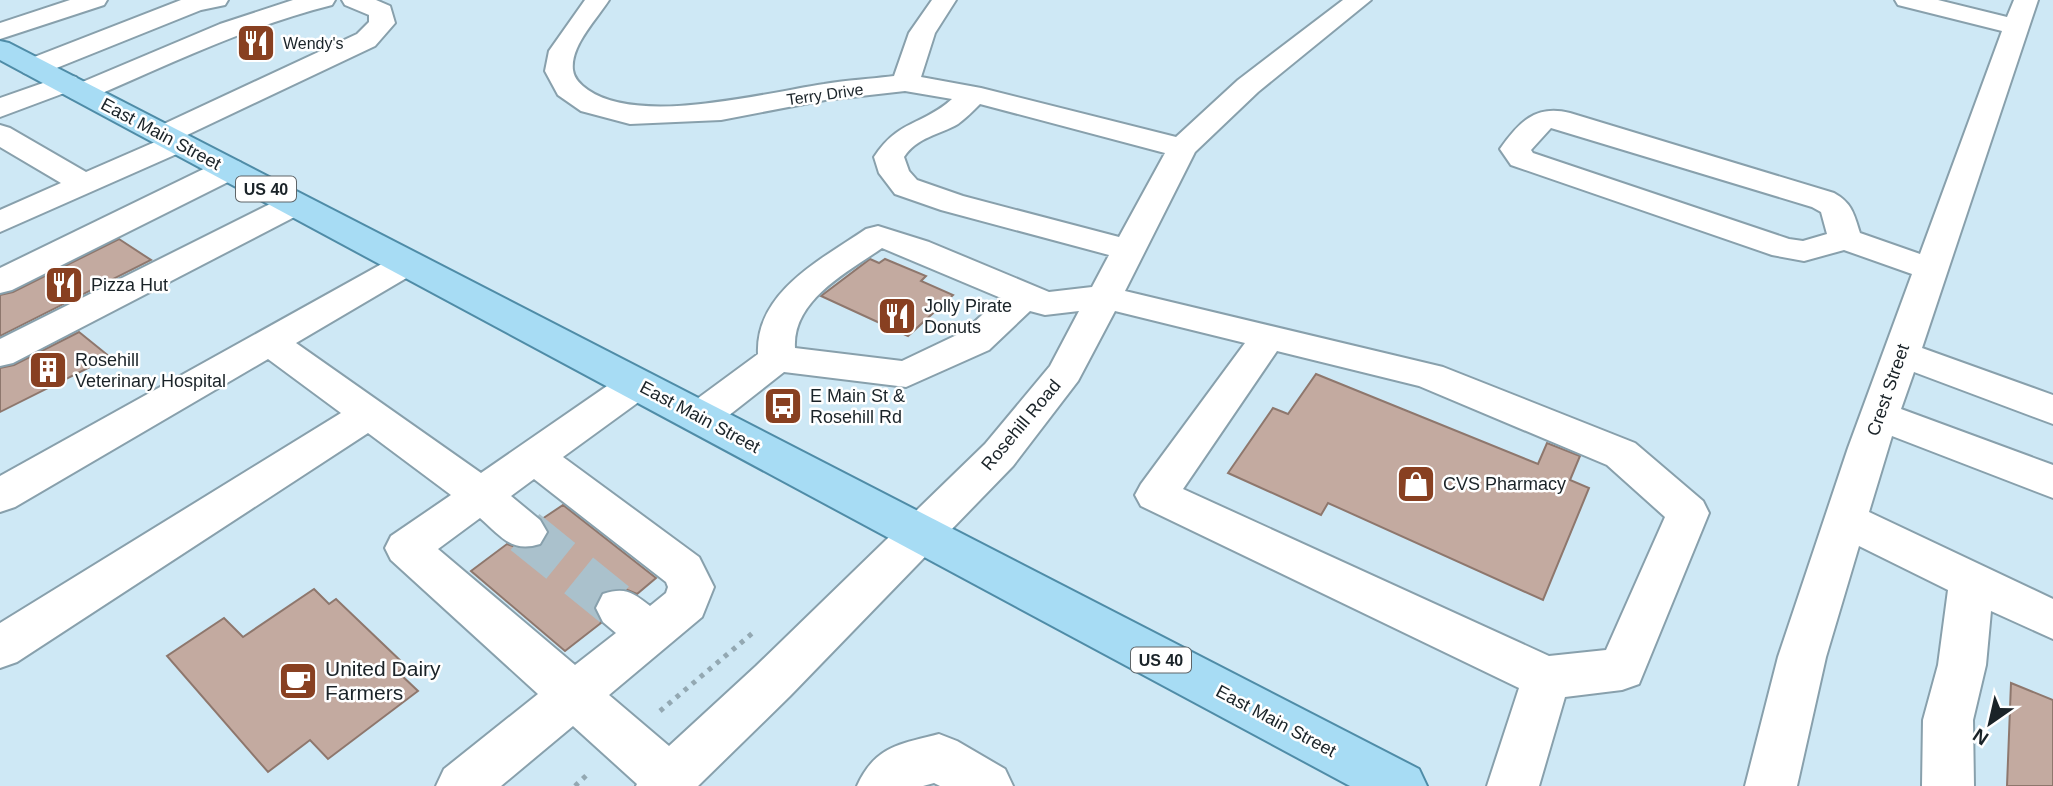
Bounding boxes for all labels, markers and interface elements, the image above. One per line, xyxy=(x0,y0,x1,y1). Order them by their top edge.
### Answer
restaurant icon: Wendy's xyxy=(235,22,277,64)
place label: Wendy's xyxy=(283,35,344,52)
street label: Terry Drive xyxy=(786,81,865,108)
street label: East Main Street xyxy=(98,94,224,174)
road number: US 40 xyxy=(236,176,296,202)
restaurant icon: Pizza Hut xyxy=(43,264,85,306)
place label: Pizza Hut xyxy=(91,275,168,295)
restaurant icon: Jolly Pirate Donuts xyxy=(876,295,918,337)
place label: Jolly Pirate Donuts xyxy=(924,296,1012,337)
street label: Crest Street xyxy=(1863,341,1913,439)
building icon: Rosehill Veterinary Hospital xyxy=(27,349,69,391)
place label: Rosehill Veterinary Hospital xyxy=(75,350,226,391)
street label: Rosehill Road xyxy=(977,376,1065,474)
street label: East Main Street xyxy=(637,377,763,457)
bus stop icon: E Main St & Rosehill Rd xyxy=(762,385,804,427)
place label: E Main St & Rosehill Rd xyxy=(810,386,905,427)
shop icon: CVS Pharmacy xyxy=(1395,463,1437,505)
place label: CVS Pharmacy xyxy=(1443,474,1566,494)
road number: US 40 xyxy=(1131,648,1191,673)
place label: United Dairy Farmers xyxy=(325,657,441,704)
cafe icon: United Dairy Farmers xyxy=(277,660,319,702)
street label: East Main Street xyxy=(1213,681,1339,761)
north arrow xyxy=(1955,688,2025,758)
text: N xyxy=(1969,724,1992,749)

